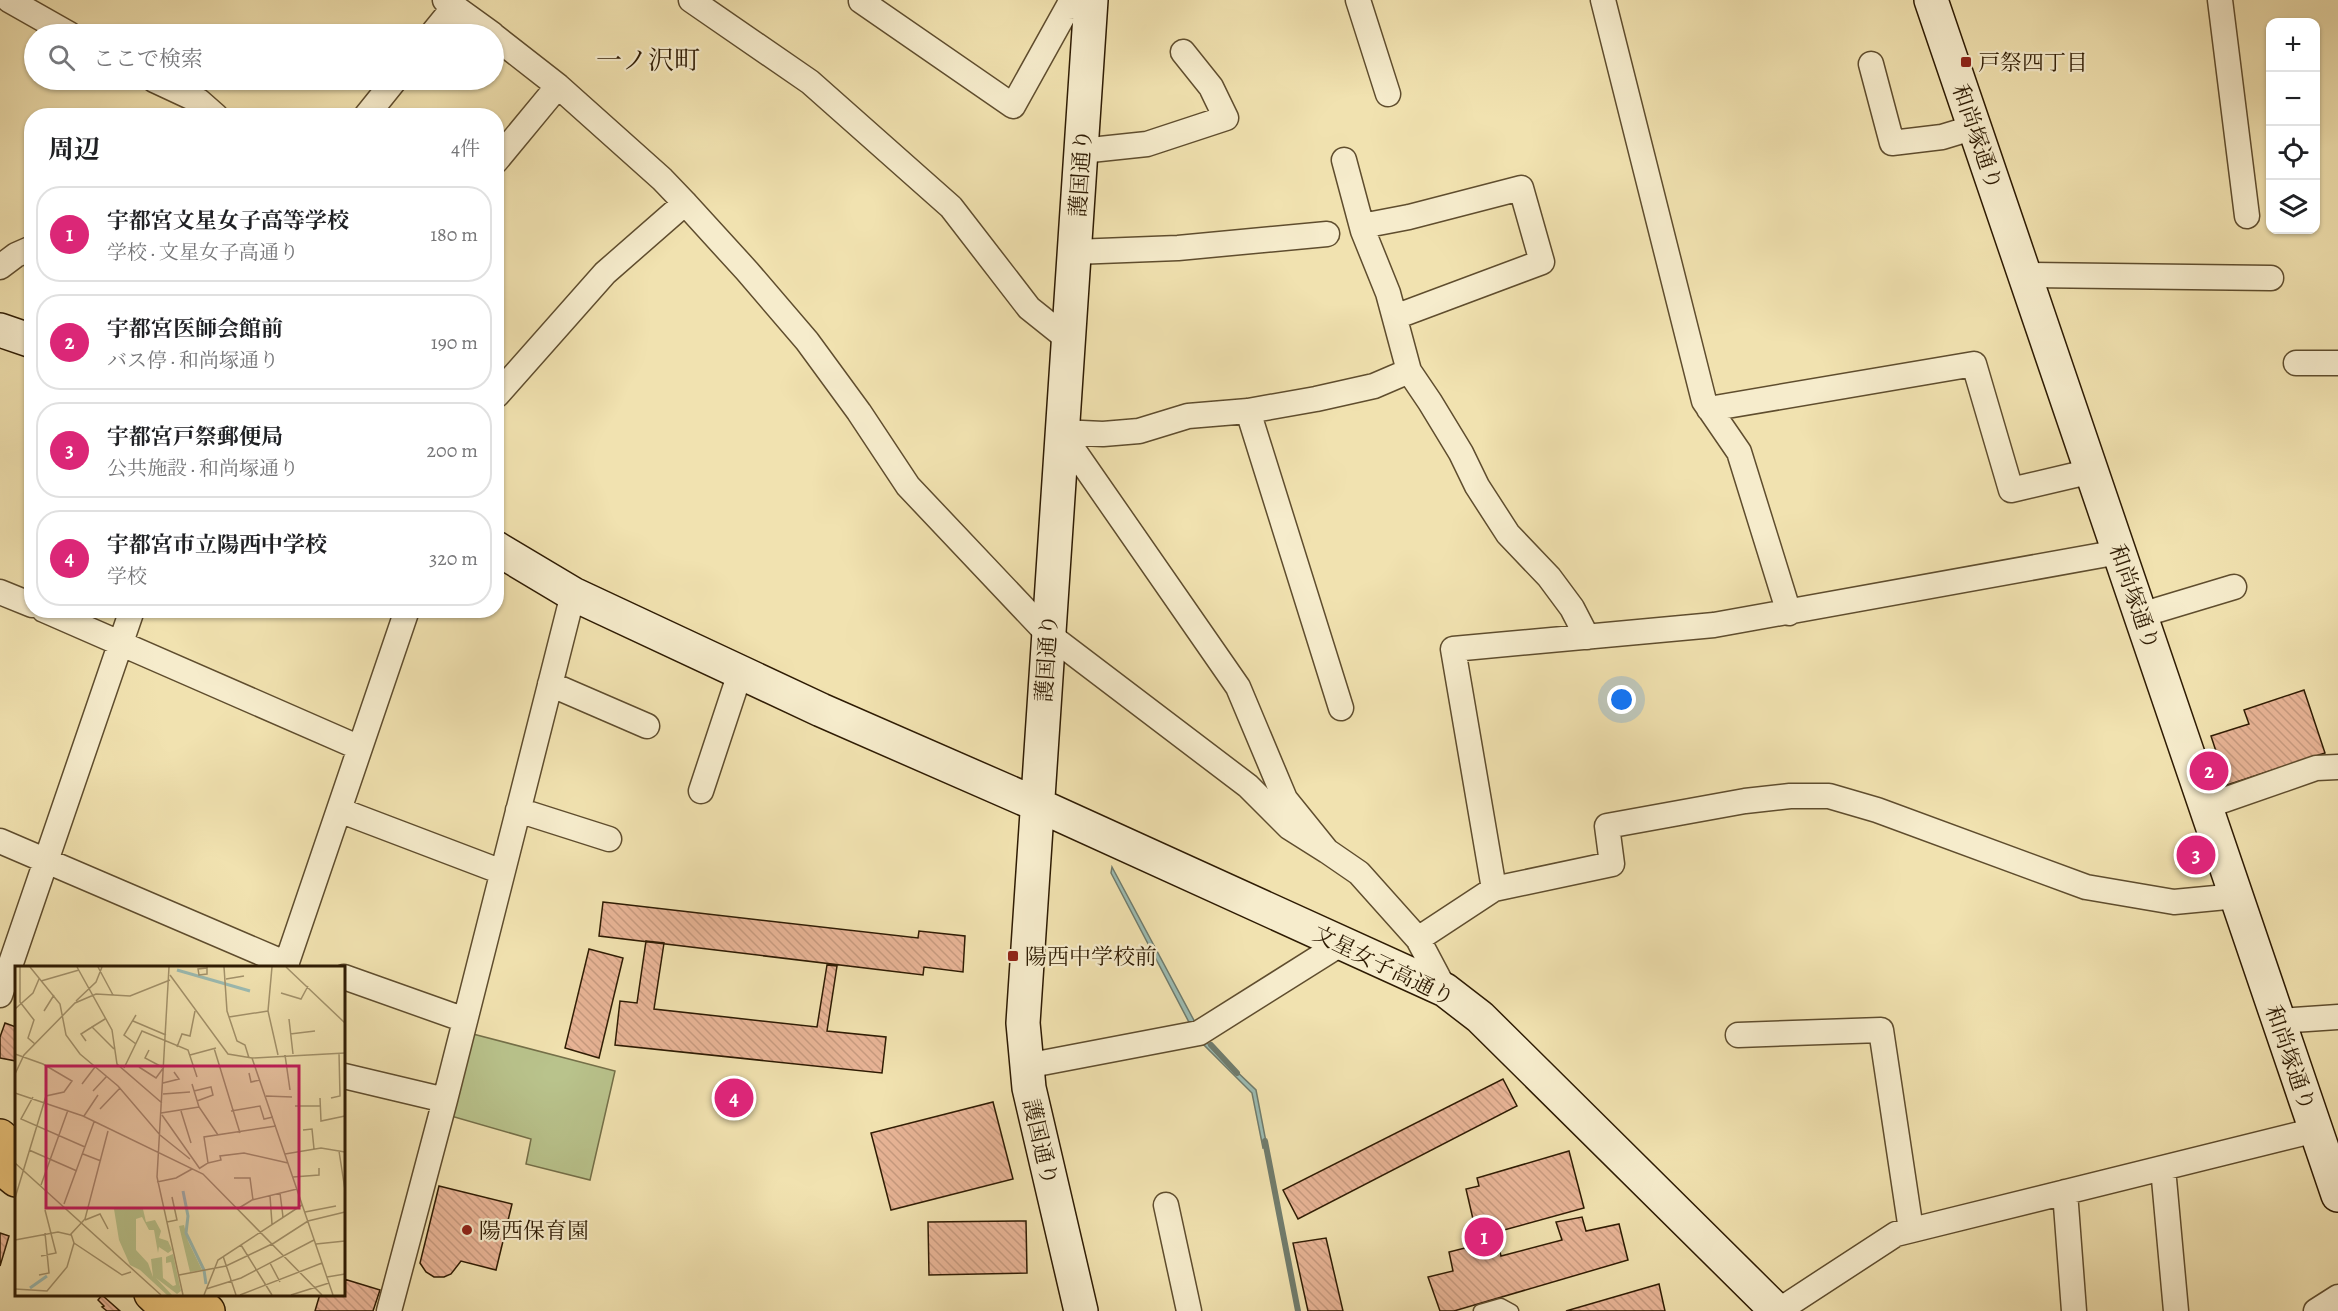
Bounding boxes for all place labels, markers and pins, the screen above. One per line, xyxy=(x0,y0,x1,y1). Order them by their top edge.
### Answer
place label: 戸祭四丁目 xyxy=(1978,48,2088,78)
marker: 戸祭四丁目 xyxy=(1959,55,1973,69)
pin: 2 xyxy=(2190,748,2228,794)
pin: 3 xyxy=(2176,832,2216,878)
place label: 陽西中学校前 xyxy=(1025,942,1157,972)
marker: 陽西中学校前 xyxy=(1006,949,1020,963)
pin: 4 xyxy=(714,1076,754,1120)
pin: 1 xyxy=(1464,1214,1504,1260)
place label: 陽西保育園 xyxy=(479,1216,589,1246)
marker: 陽西保育園 xyxy=(460,1223,474,1237)

